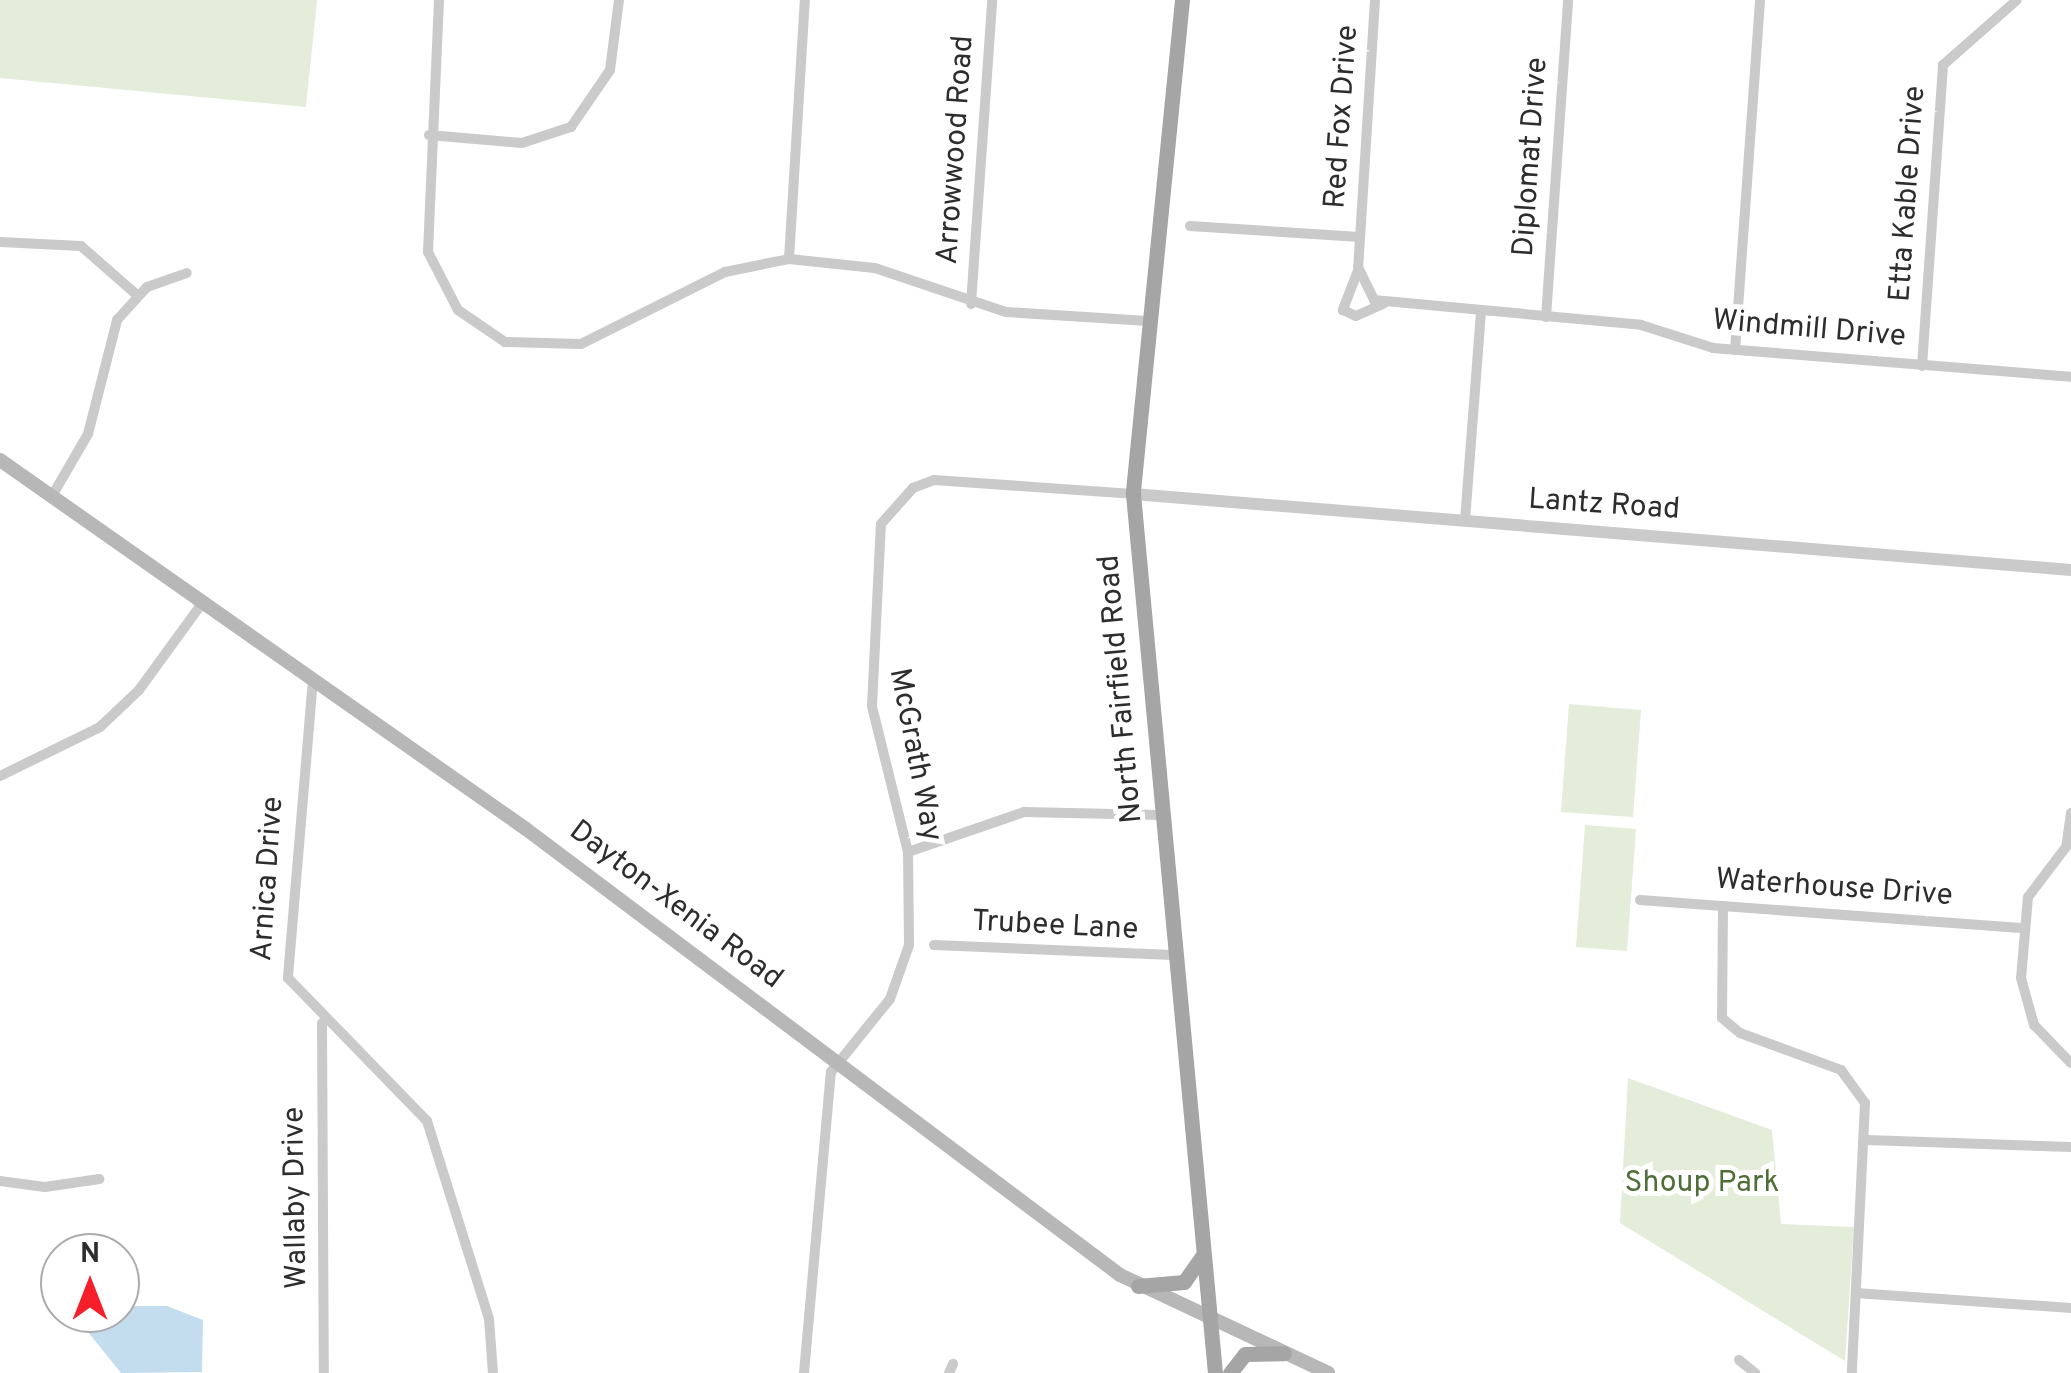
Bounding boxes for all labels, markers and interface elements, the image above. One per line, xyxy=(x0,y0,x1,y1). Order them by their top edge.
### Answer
street label: Red Fox Drive xyxy=(1319,24,1367,210)
street label: Arrowwood Road xyxy=(931,34,983,266)
street label: Diplomat Drive xyxy=(1507,56,1557,258)
street label: Etta Kable Drive xyxy=(1883,85,1935,303)
street label: Windmill Drive xyxy=(1711,304,1907,356)
street label: Lantz Road xyxy=(1527,483,1681,529)
street label: North Fairfield Road xyxy=(1092,553,1152,825)
street label: McGrath Way xyxy=(880,665,948,845)
street label: Arnica Drive xyxy=(245,795,293,963)
street label: Dayton-Xenia Road xyxy=(561,814,789,998)
street label: Waterhouse Drive xyxy=(1714,863,1954,915)
street label: Trubee Lane xyxy=(971,905,1139,949)
street label: Wallaby Drive xyxy=(277,1106,317,1290)
park label: Shoup Park xyxy=(1624,1166,1780,1202)
north arrow xyxy=(40,1233,140,1333)
text: N xyxy=(80,1237,100,1273)

